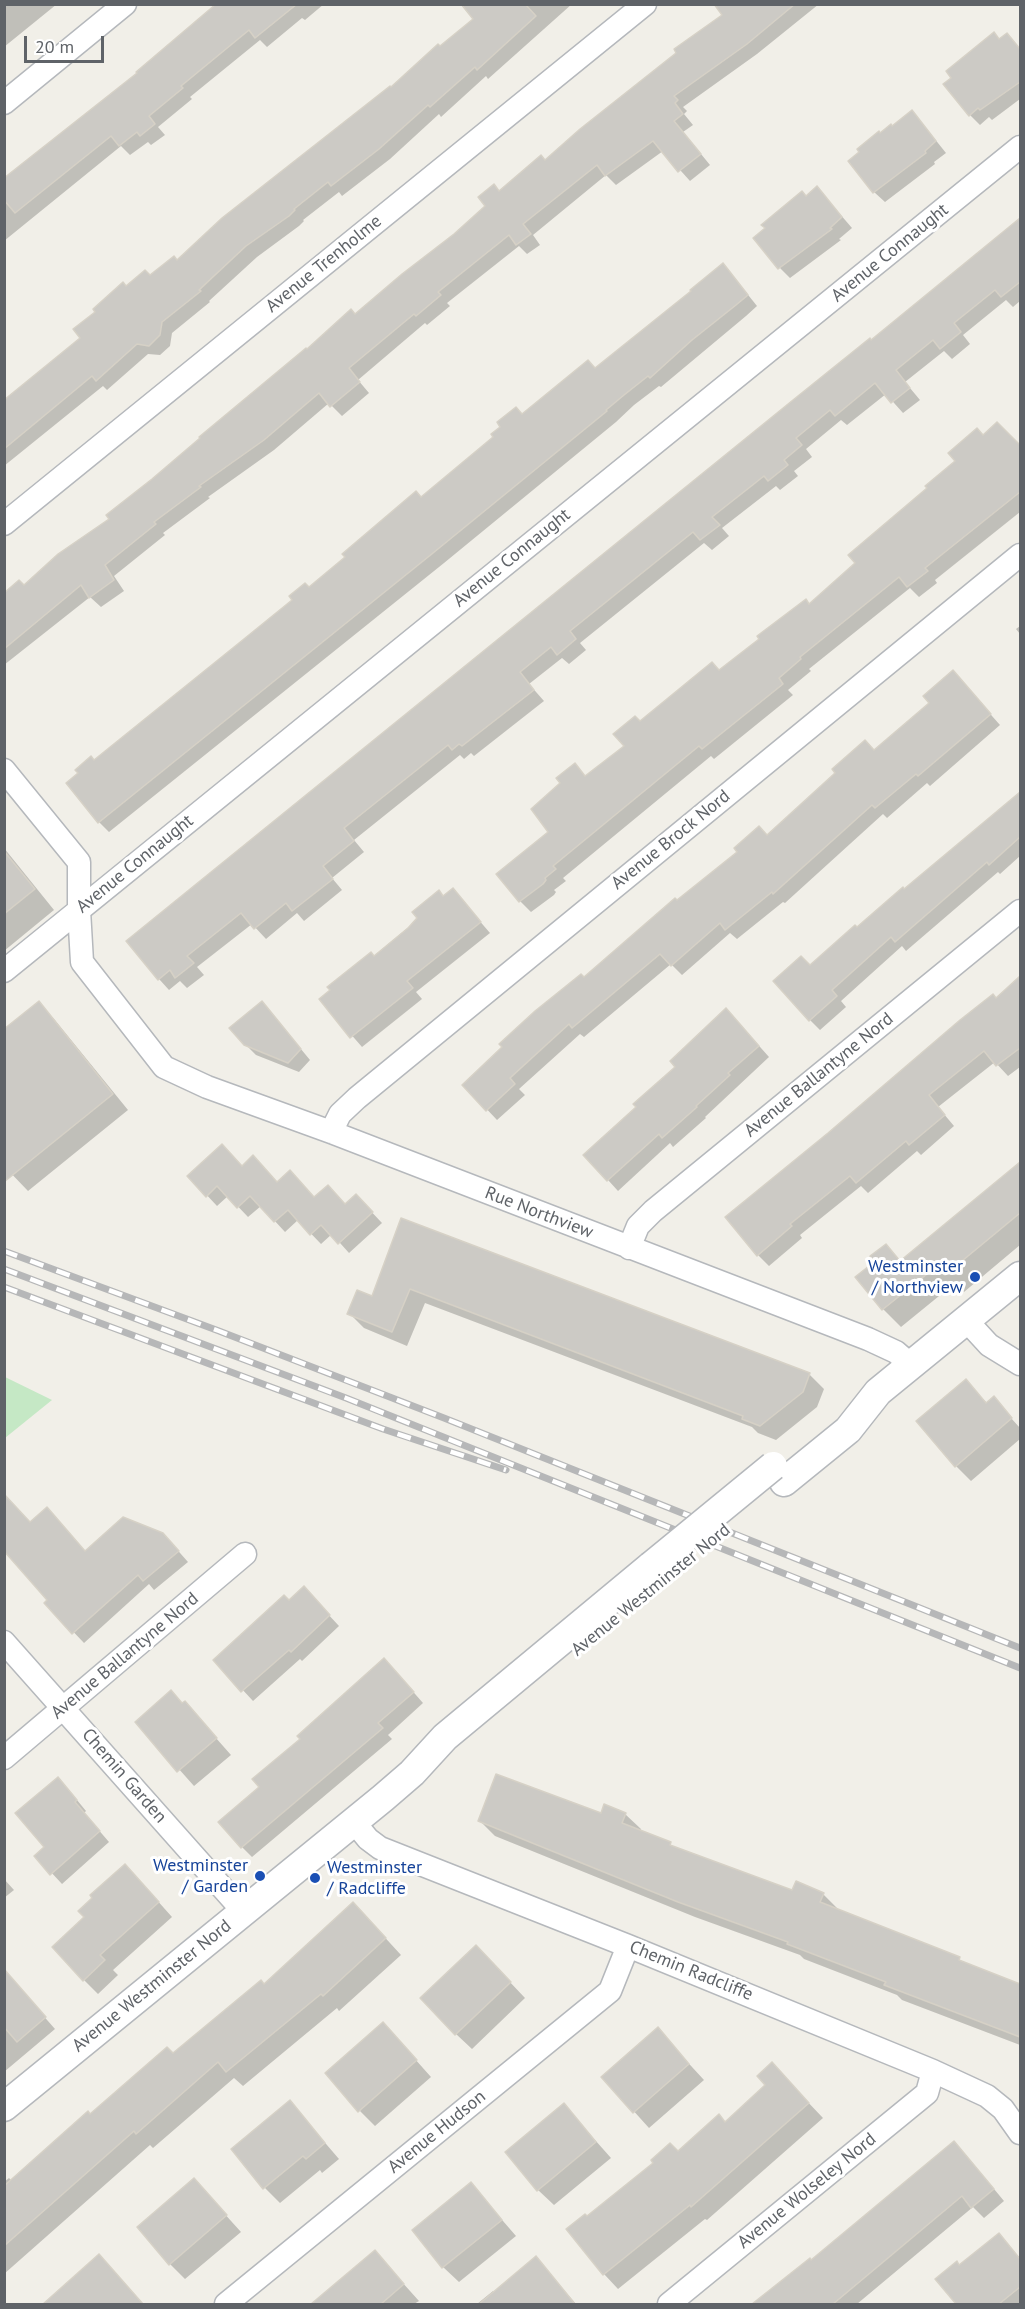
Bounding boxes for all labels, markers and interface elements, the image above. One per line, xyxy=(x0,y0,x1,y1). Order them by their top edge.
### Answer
scale bar xyxy=(27,24,106,62)
text: 20 m xyxy=(35,35,74,58)
street label: Avenue Connaught xyxy=(827,199,953,307)
street label: Avenue Trenholme xyxy=(262,211,386,317)
street label: Avenue Connaught xyxy=(449,504,575,612)
street label: Avenue Brock Nord xyxy=(607,786,735,894)
street label: Avenue Connaught xyxy=(72,810,198,918)
street label: Avenue Ballantyne Nord xyxy=(740,1008,898,1142)
street label: Rue Northview xyxy=(482,1182,596,1244)
place label: Westminster / Northview xyxy=(868,1256,963,1298)
marker: Westminster / Northview xyxy=(968,1270,982,1284)
street label: Avenue Westminster Nord xyxy=(567,1519,735,1661)
street label: Avenue Ballantyne Nord xyxy=(47,1588,203,1724)
street label: Chemin Garden xyxy=(77,1724,171,1828)
place label: Westminster / Garden xyxy=(153,1855,248,1898)
place label: Westminster / Radcliffe xyxy=(327,1857,422,1900)
marker: Westminster / Garden xyxy=(253,1869,267,1883)
marker: Westminster / Radcliffe xyxy=(308,1871,322,1885)
street label: Avenue Westminster Nord xyxy=(68,1915,236,2057)
street label: Chemin Radcliffe xyxy=(626,1936,756,2006)
street label: Avenue Hudson xyxy=(384,2086,490,2178)
street label: Avenue Wolseley Nord xyxy=(734,2129,880,2253)

